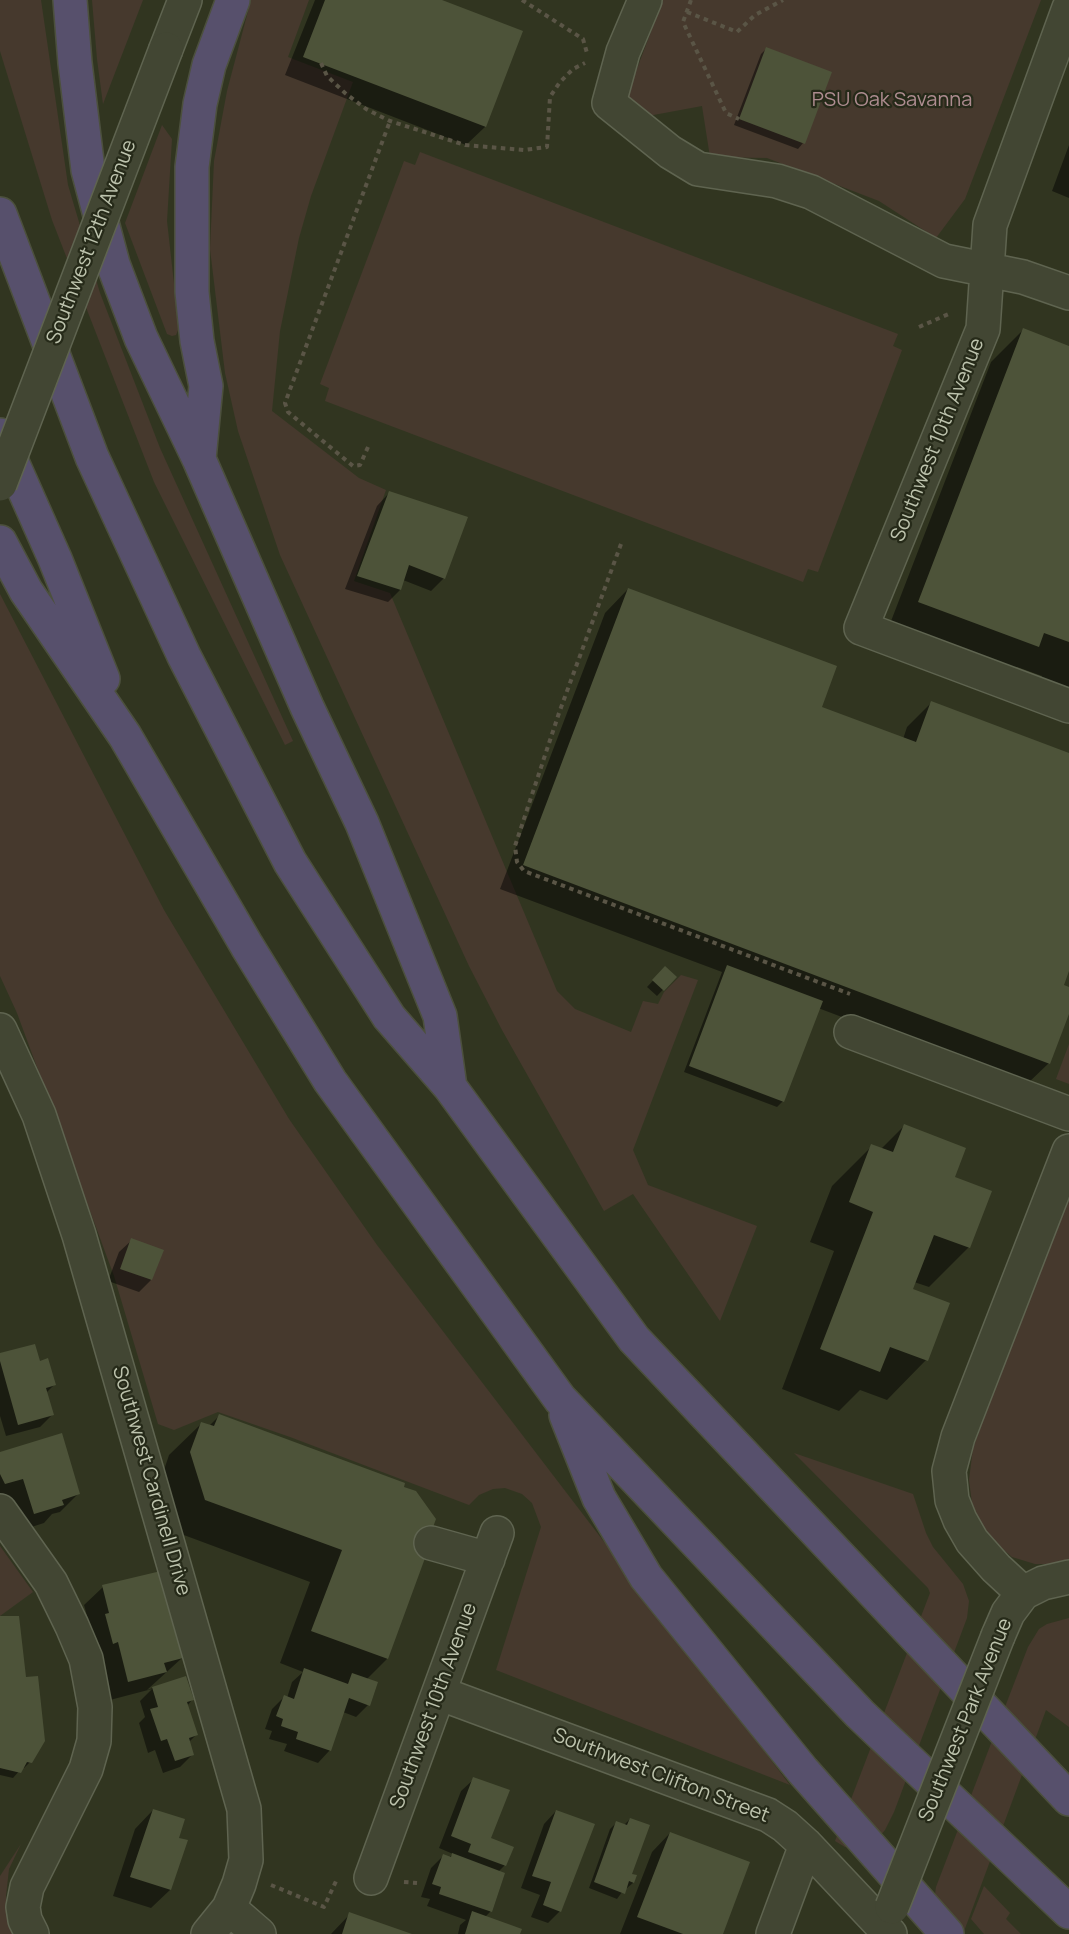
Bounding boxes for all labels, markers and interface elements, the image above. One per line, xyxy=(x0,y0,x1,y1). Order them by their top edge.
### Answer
park label: PSU Oak Savanna xyxy=(812,88,972,112)
street label: Southwest 12th Avenue xyxy=(42,137,142,347)
street label: Southwest 10th Avenue xyxy=(886,335,990,545)
street label: Southwest Cardinell Drive xyxy=(107,1363,195,1599)
street label: Southwest 10th Avenue xyxy=(386,1600,482,1812)
street label: Southwest Park Avenue xyxy=(914,1615,1018,1825)
street label: Southwest Clifton Street xyxy=(549,1724,773,1828)

